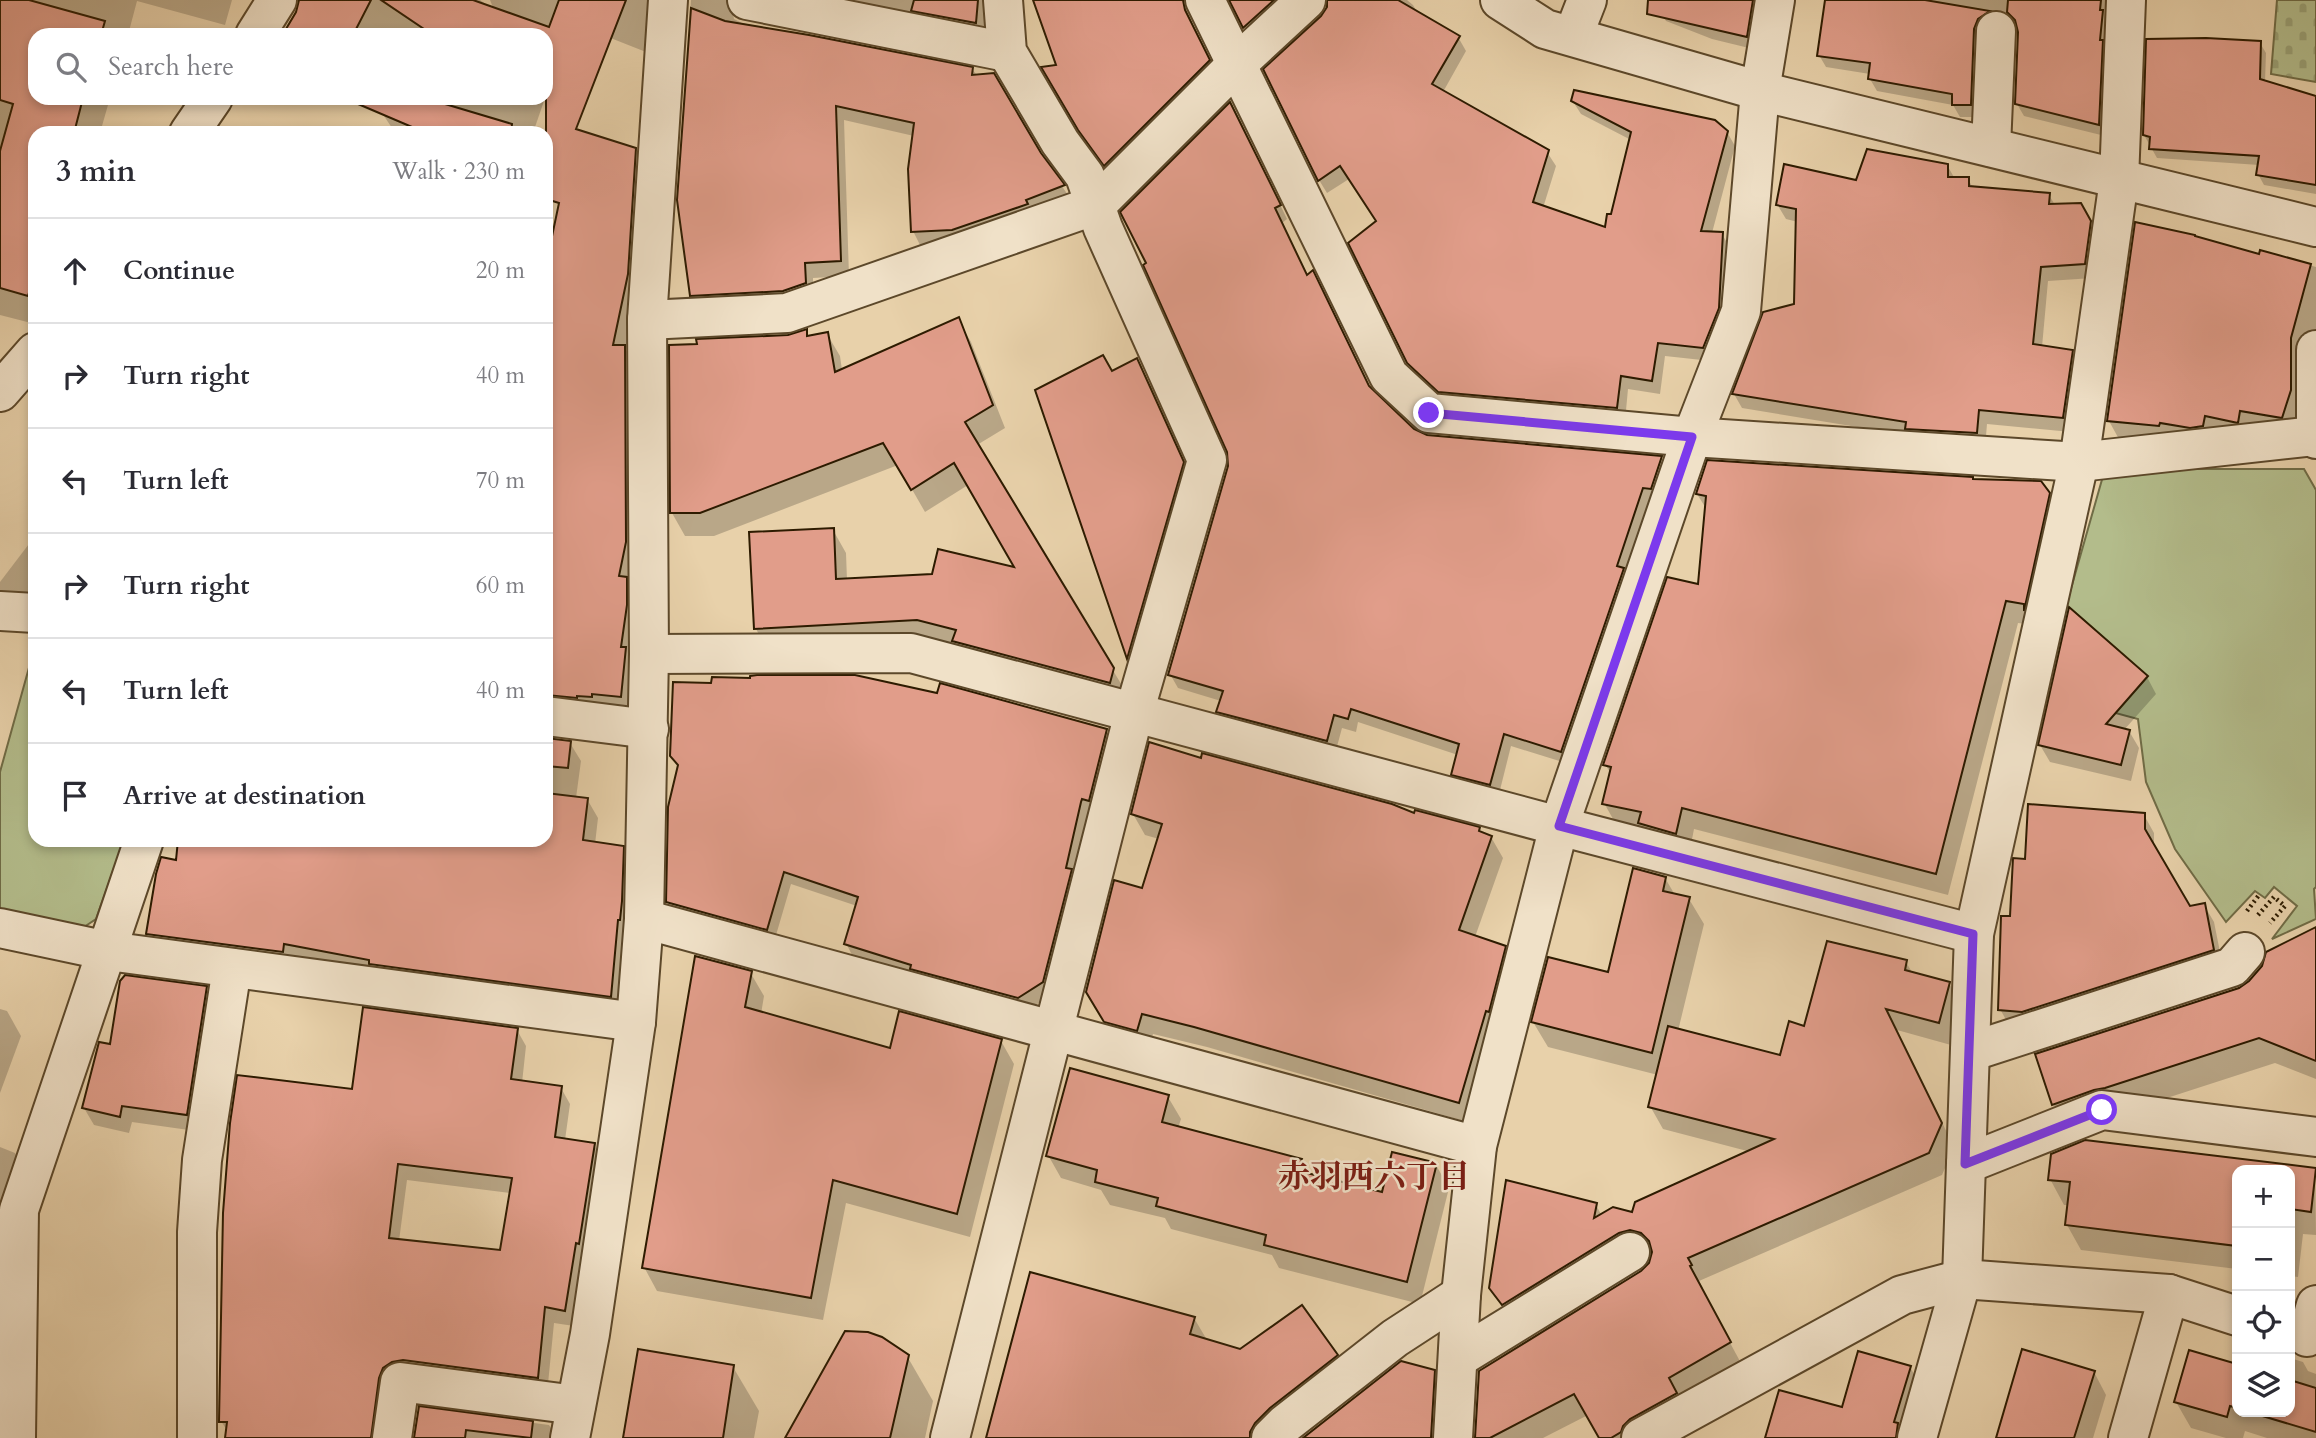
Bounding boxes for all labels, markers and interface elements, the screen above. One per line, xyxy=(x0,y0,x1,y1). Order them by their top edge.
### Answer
search box xyxy=(28,28,553,105)
icon: search xyxy=(52,48,90,86)
text: Search here xyxy=(108,49,234,84)
text: 3 min xyxy=(56,151,136,192)
text: Walk · 230 m xyxy=(392,156,525,187)
icon: ahead xyxy=(56,252,94,290)
text: Continue xyxy=(123,253,235,288)
text: 20 m xyxy=(476,255,525,286)
icon: right xyxy=(56,357,94,395)
text: Turn right xyxy=(123,358,250,393)
text: 40 m xyxy=(476,360,525,391)
route end xyxy=(1413,397,1444,428)
icon: left xyxy=(56,462,94,500)
text: Turn left xyxy=(123,463,228,498)
text: 70 m xyxy=(476,465,525,496)
icon: right xyxy=(56,567,94,605)
text: Turn right xyxy=(123,568,250,603)
text: 60 m xyxy=(476,570,525,601)
icon: left xyxy=(56,672,94,710)
text: Turn left xyxy=(123,673,228,708)
text: 40 m xyxy=(476,675,525,706)
icon: arrive xyxy=(56,777,94,815)
text: Arrive at destination xyxy=(123,778,366,813)
route start xyxy=(2086,1094,2117,1125)
district label: 赤羽西六丁目 xyxy=(1278,1155,1470,1199)
map controls xyxy=(2232,1165,2295,1417)
button: + xyxy=(2232,1165,2295,1228)
button: − xyxy=(2232,1228,2295,1291)
button: locate xyxy=(2232,1291,2295,1354)
button: layers xyxy=(2232,1354,2295,1417)

